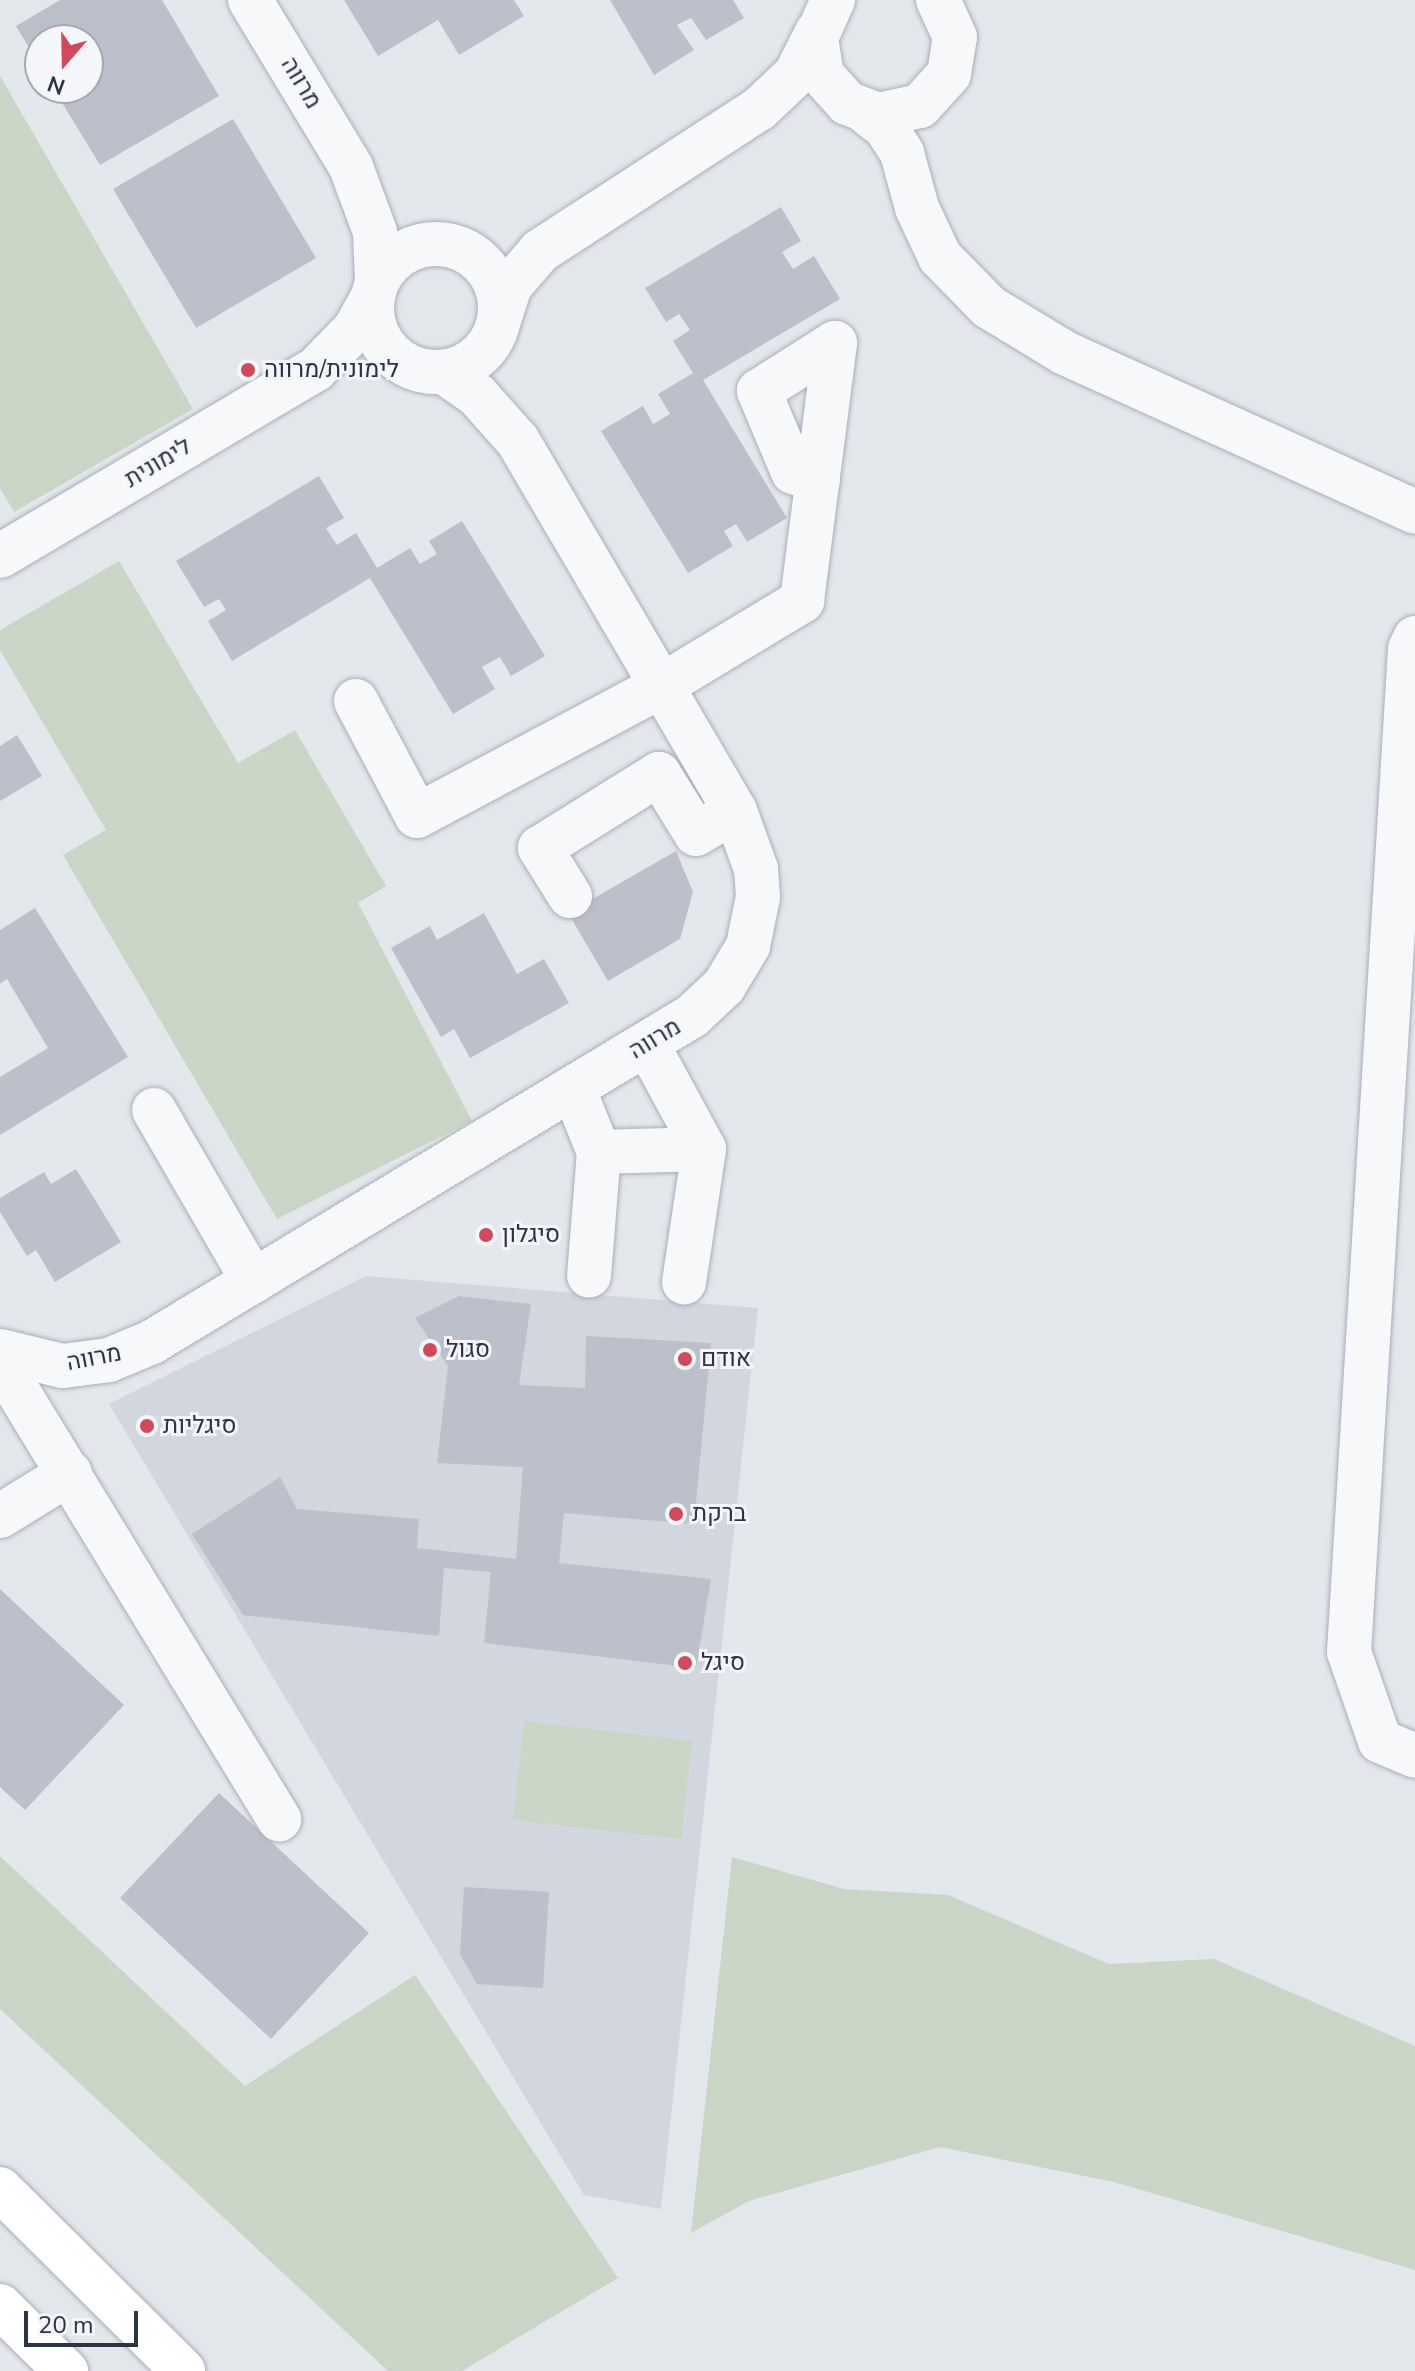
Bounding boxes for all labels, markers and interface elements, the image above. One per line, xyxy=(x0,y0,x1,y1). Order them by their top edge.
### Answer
north arrow xyxy=(24,24,104,104)
street label: מרווה xyxy=(274,52,328,114)
text: N xyxy=(44,68,69,102)
place label: לימונית/מרווה xyxy=(264,356,399,384)
marker: לימונית/מרווה xyxy=(239,361,257,379)
street label: לימונית xyxy=(119,432,197,494)
street label: מרווה xyxy=(624,1012,686,1066)
place label: סיגלון xyxy=(502,1221,560,1249)
marker: סיגלון xyxy=(477,1226,495,1244)
place label: סגול xyxy=(446,1336,490,1364)
street label: מרווה xyxy=(64,1339,124,1377)
marker: סגול xyxy=(421,1341,439,1359)
place label: אודם xyxy=(701,1345,751,1373)
marker: אודם xyxy=(676,1350,694,1368)
place label: סיגליות xyxy=(163,1412,236,1440)
marker: סיגליות xyxy=(138,1417,156,1435)
place label: ברקת xyxy=(692,1500,746,1528)
marker: ברקת xyxy=(667,1505,685,1523)
place label: סיגל xyxy=(701,1649,745,1677)
marker: סיגל xyxy=(676,1654,694,1672)
scale bar xyxy=(28,2295,142,2345)
text: 20 m xyxy=(38,2309,94,2341)

